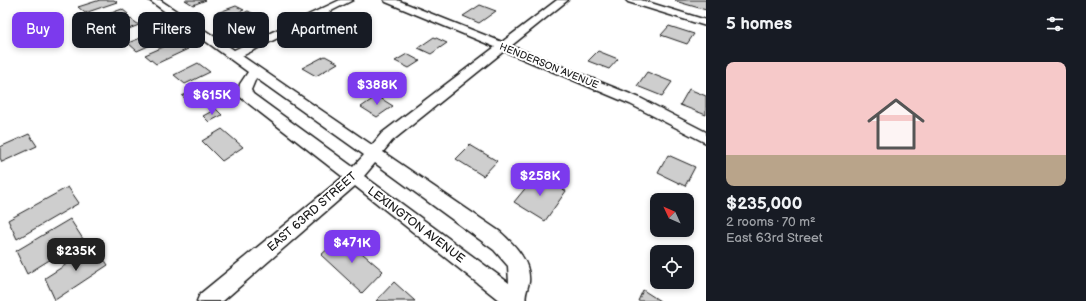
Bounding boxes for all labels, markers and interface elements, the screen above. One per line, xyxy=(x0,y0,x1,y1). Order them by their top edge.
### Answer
chip: Buy xyxy=(12,12,64,48)
chip: Rent xyxy=(72,12,130,48)
chip: Filters xyxy=(138,12,205,48)
chip: New xyxy=(213,12,269,48)
chip: Apartment xyxy=(277,12,372,48)
icon: filters xyxy=(1044,13,1066,35)
text: 5 homes xyxy=(726,14,792,34)
street label: HENDERSON AVENUE xyxy=(498,41,601,92)
pin: $388K xyxy=(349,72,405,106)
text: $388K xyxy=(357,77,397,93)
pin: $615K xyxy=(184,82,240,116)
text: $615K xyxy=(193,87,231,103)
icon: home xyxy=(860,88,932,160)
pin: $258K xyxy=(512,163,568,197)
text: $258K xyxy=(520,168,560,184)
street label: EAST 63RD STREET xyxy=(264,169,360,255)
street label: LEXINGTON AVENUE xyxy=(364,183,468,267)
north arrow xyxy=(650,193,694,237)
map controls xyxy=(650,193,694,289)
text: $235,000 xyxy=(726,194,802,214)
text: 2 rooms · 70 m² xyxy=(726,214,816,230)
pin: $471K xyxy=(324,230,380,264)
text: East 63rd Street xyxy=(726,230,823,246)
text: $471K xyxy=(333,235,371,251)
pin: $235K xyxy=(48,238,104,272)
text: $235K xyxy=(56,243,96,259)
button: locate xyxy=(650,245,694,289)

